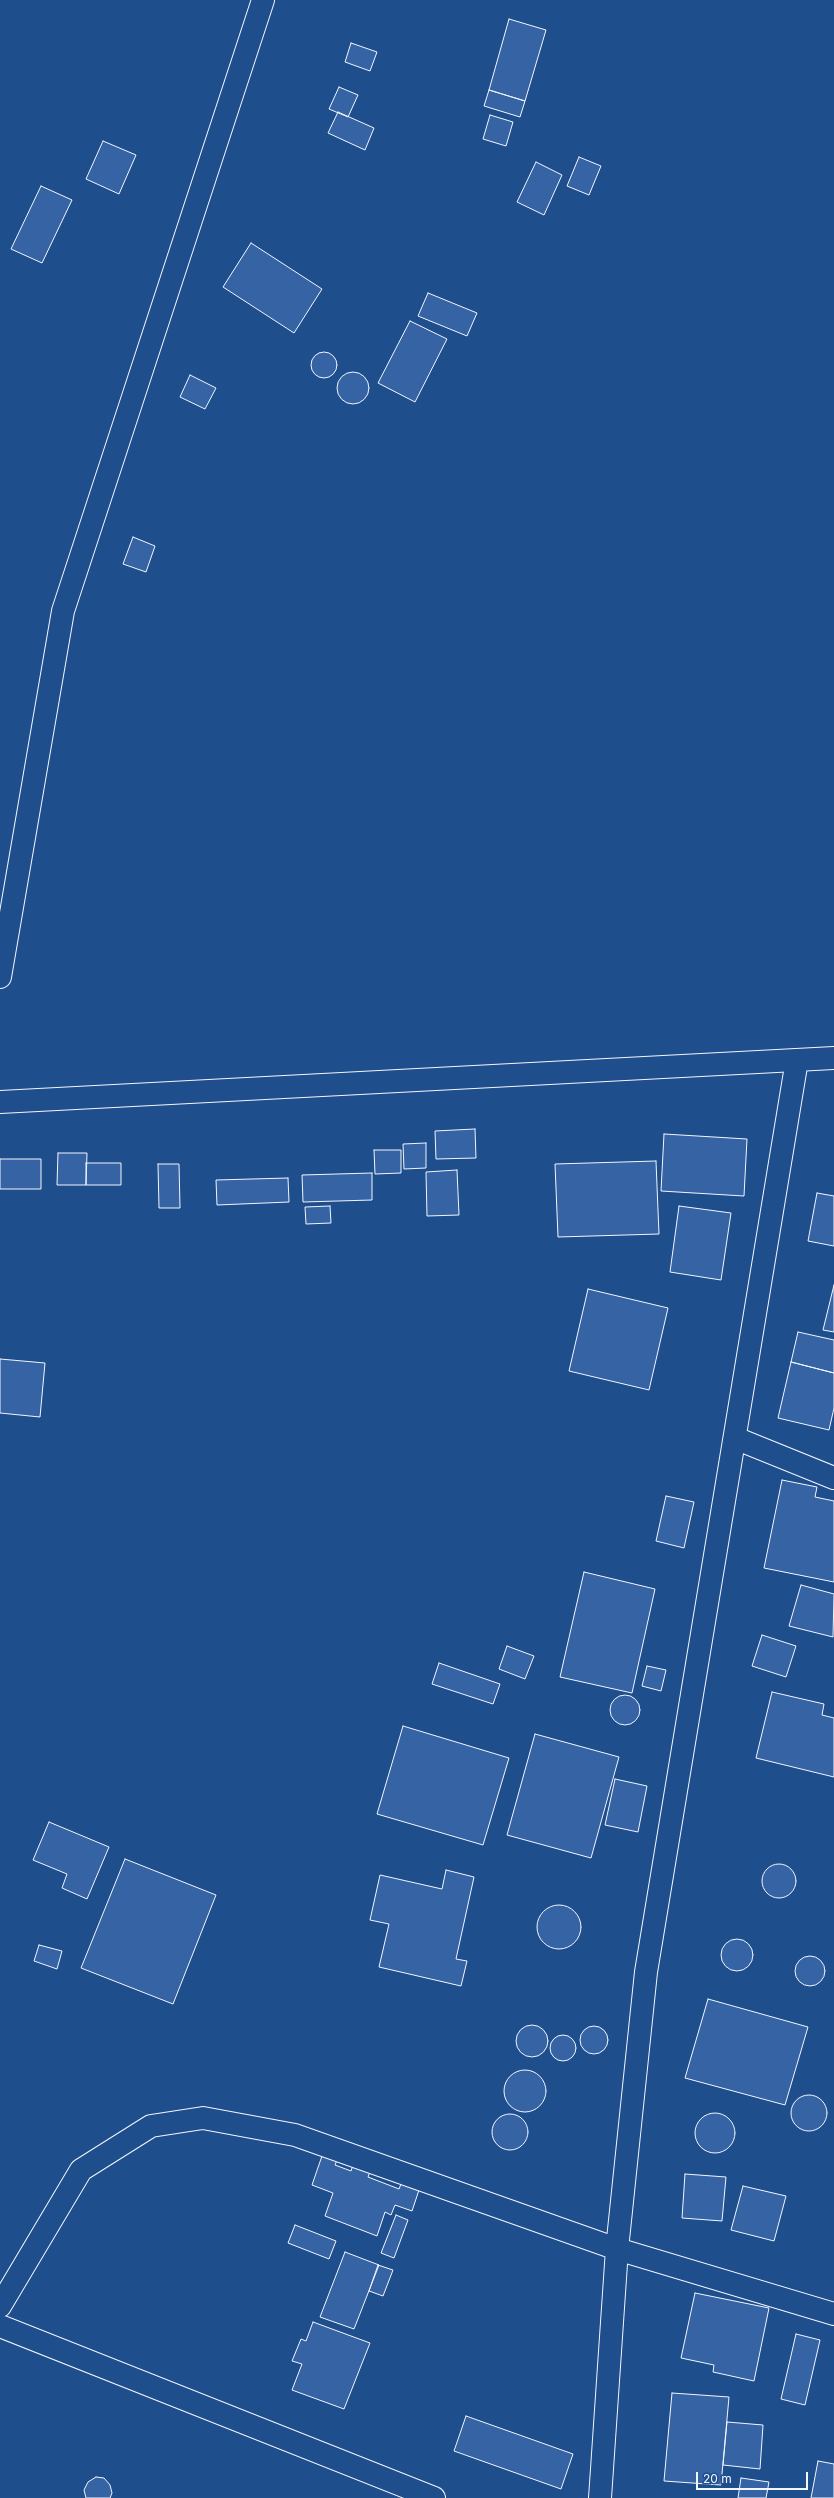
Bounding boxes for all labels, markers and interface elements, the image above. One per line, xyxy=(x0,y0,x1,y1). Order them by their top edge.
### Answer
scale bar xyxy=(698,2464,810,2490)
text: 20 m xyxy=(703,2471,732,2486)

